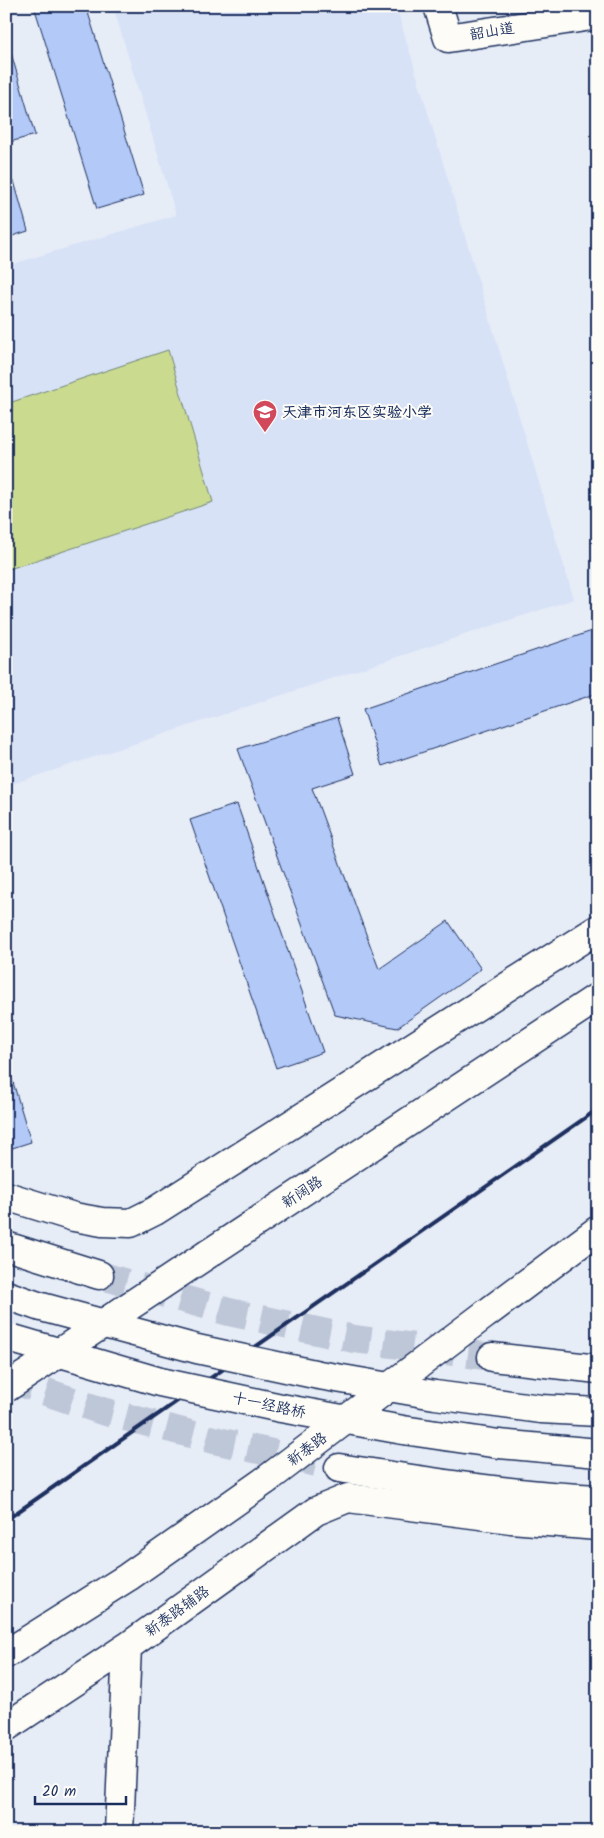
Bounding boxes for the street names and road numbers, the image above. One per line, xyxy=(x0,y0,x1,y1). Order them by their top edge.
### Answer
street label: 韶山道 xyxy=(468,17,516,47)
street label: 新阔路 xyxy=(277,1171,328,1215)
street label: 十一经路桥 xyxy=(230,1386,308,1426)
street label: 新泰路 xyxy=(282,1427,333,1473)
street label: 新泰路辅路 xyxy=(140,1580,215,1644)

